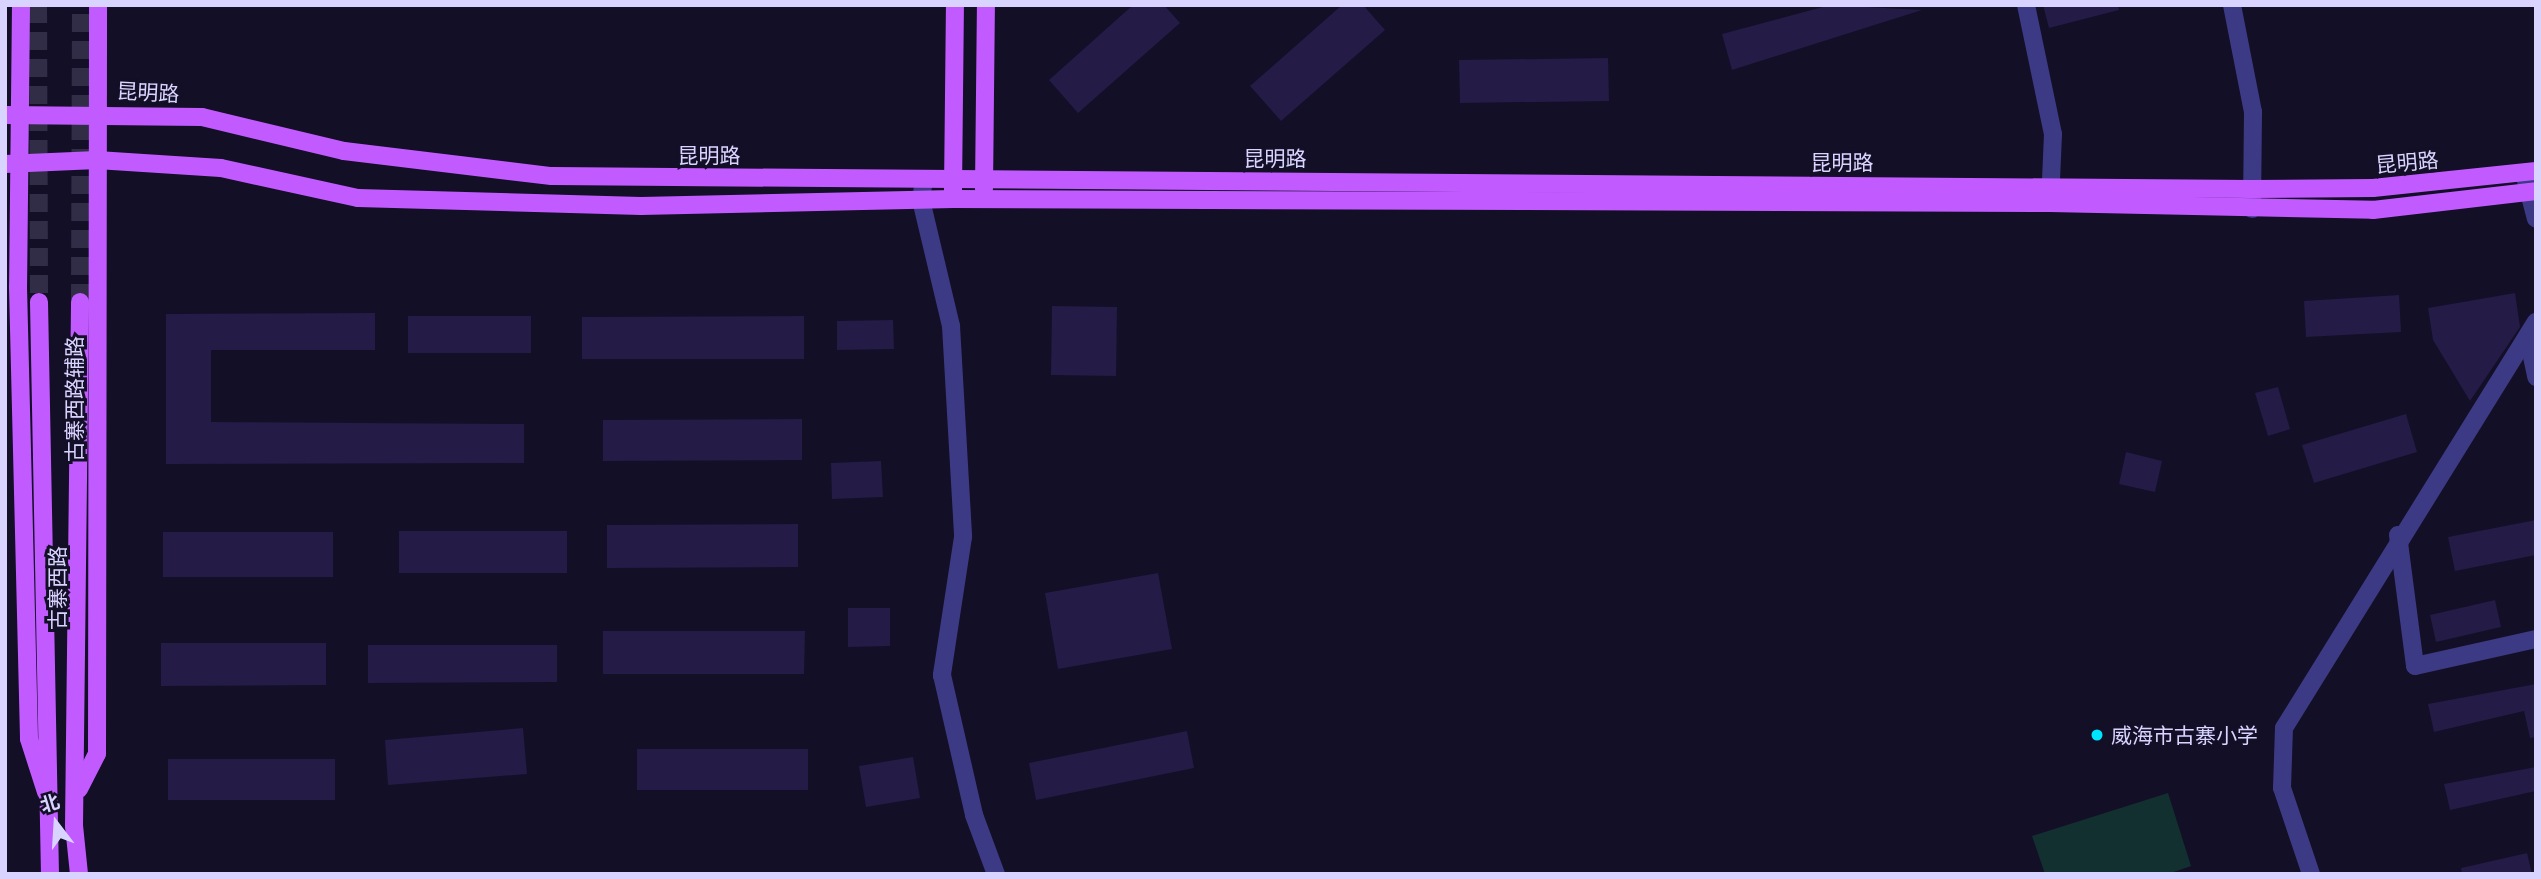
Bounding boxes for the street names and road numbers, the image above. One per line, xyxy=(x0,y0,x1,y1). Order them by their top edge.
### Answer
street label: 昆明路 xyxy=(116,78,180,106)
street label: 昆明路 xyxy=(678,142,740,168)
street label: 昆明路 xyxy=(1244,145,1306,171)
street label: 昆明路 xyxy=(2375,147,2439,177)
street label: 昆明路 xyxy=(1811,149,1873,175)
street label: 古寨西路辅路 xyxy=(61,336,87,462)
street label: 古寨西路 xyxy=(44,546,70,630)

